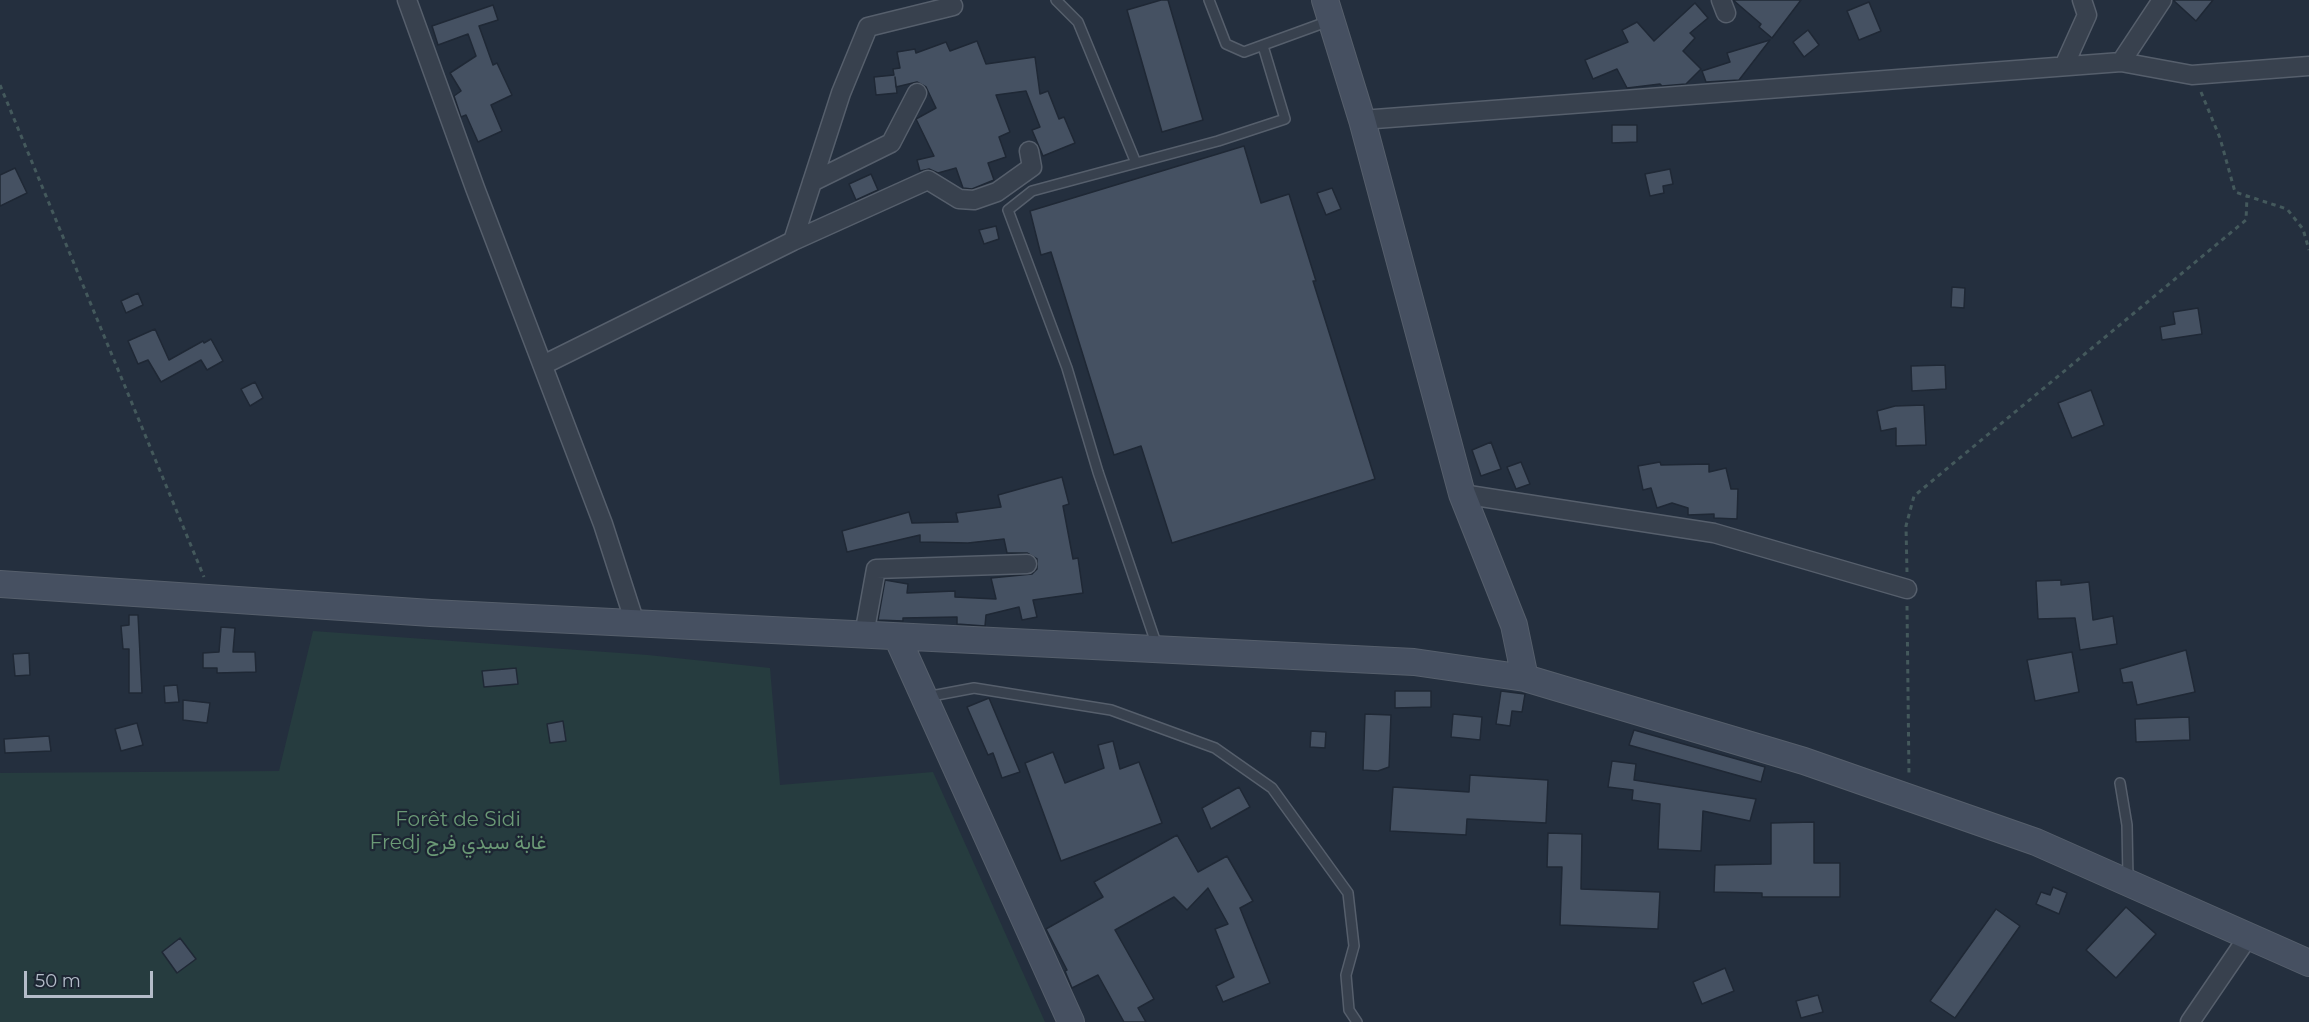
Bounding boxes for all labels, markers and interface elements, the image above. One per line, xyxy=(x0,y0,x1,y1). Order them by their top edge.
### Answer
park label: Forêt de Sidi Fredj غابة سيدي فرج xyxy=(369,808,547,855)
scale bar xyxy=(27,959,156,997)
text: 50 m xyxy=(35,970,81,992)

